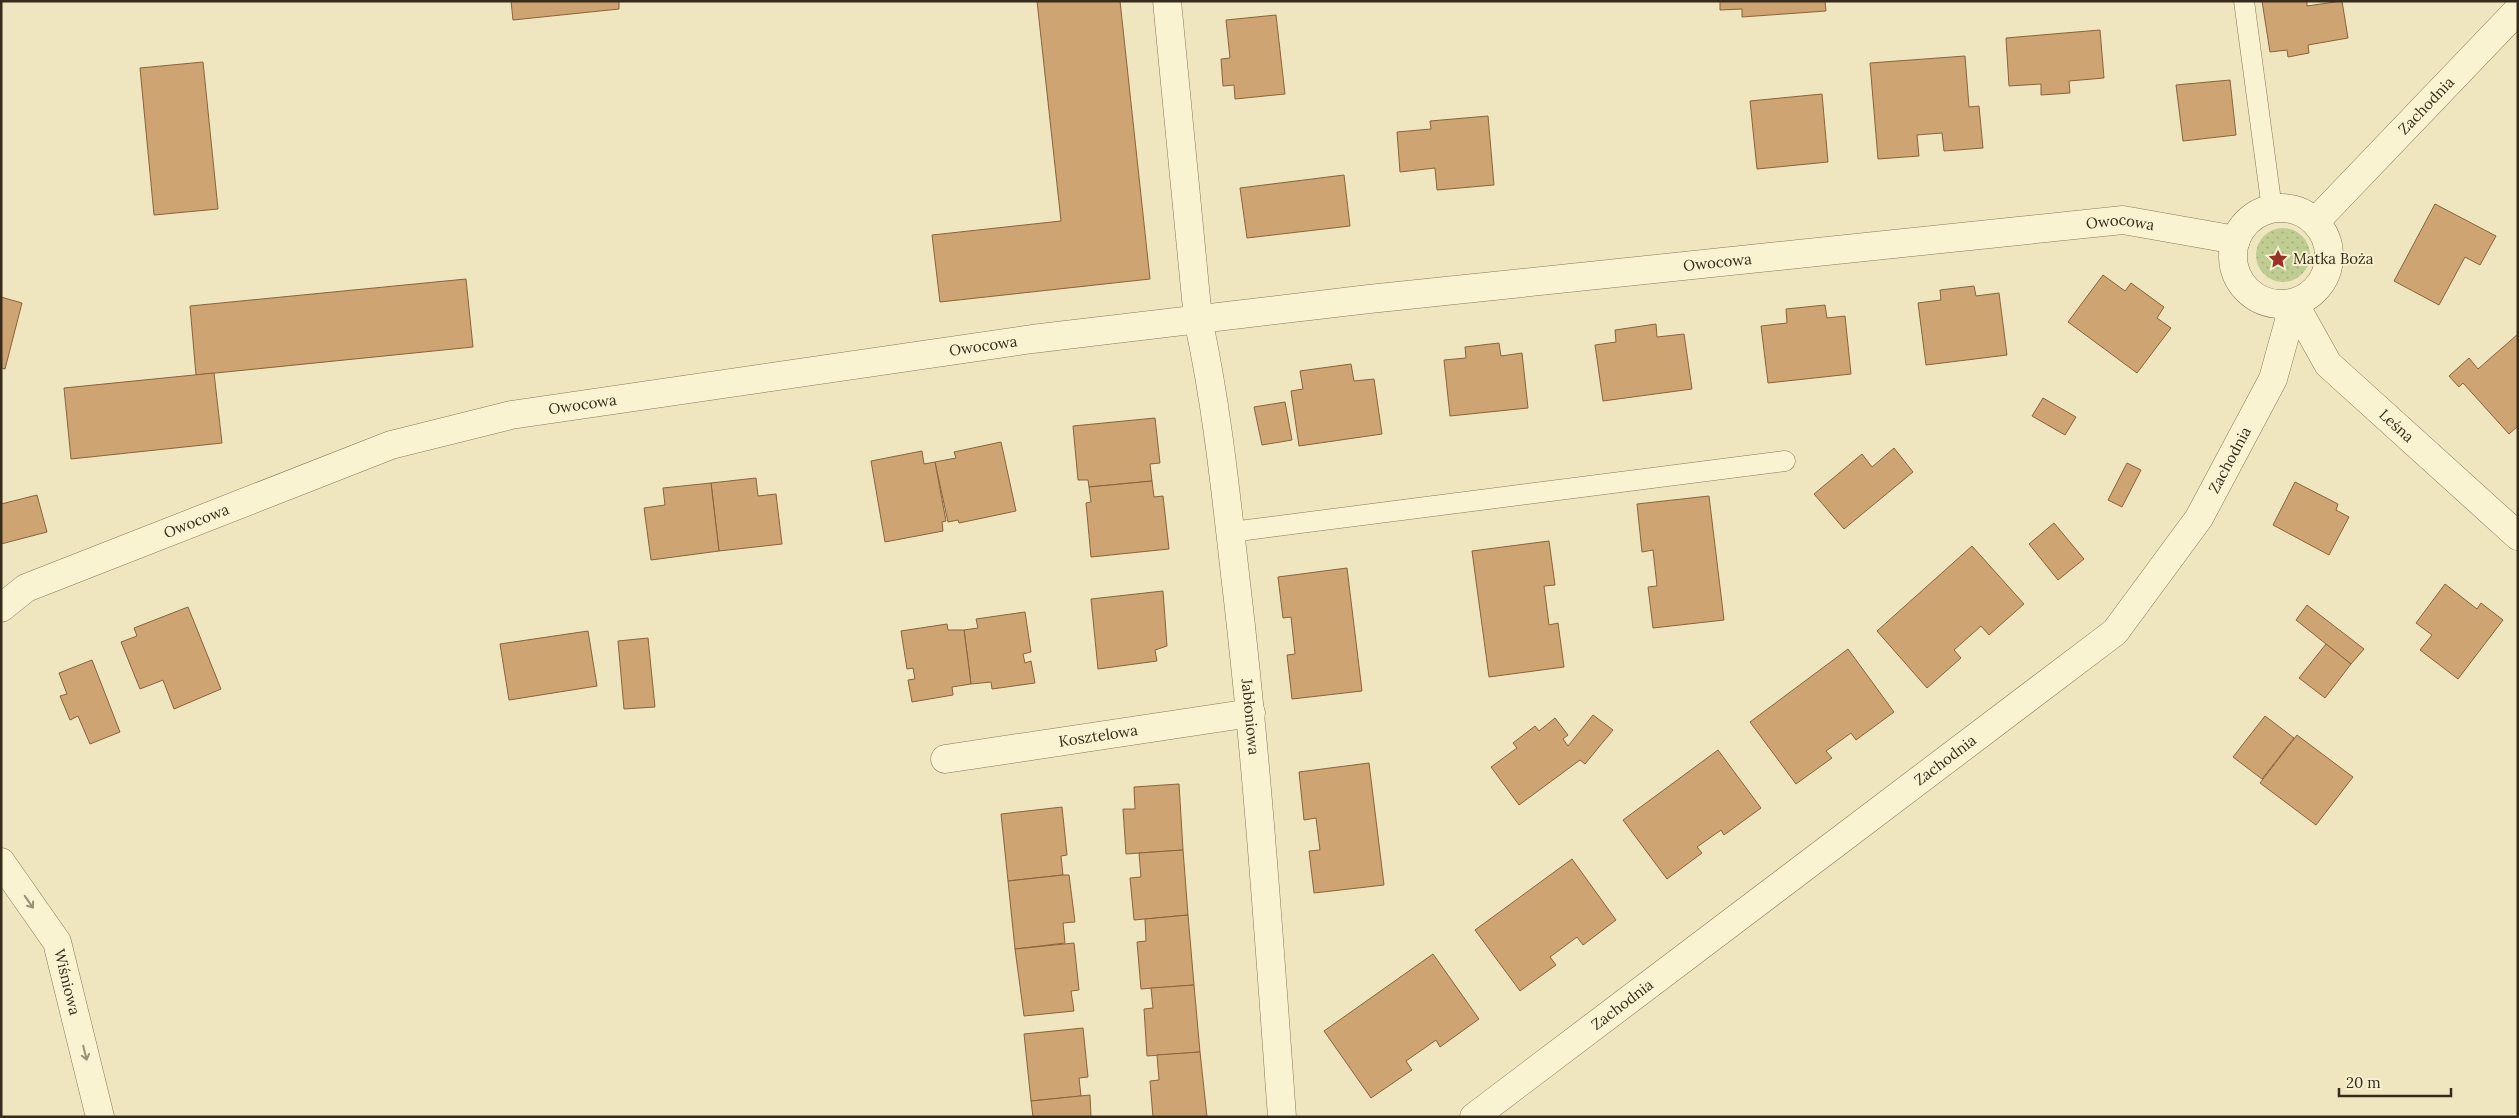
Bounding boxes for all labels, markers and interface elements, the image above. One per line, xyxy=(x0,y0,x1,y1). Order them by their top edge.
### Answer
street label: Zachodnia xyxy=(2394,72,2458,138)
street label: Owocowa xyxy=(2085,210,2156,234)
place icon: Matka Boża xyxy=(2267,248,2289,270)
street label: Owocowa xyxy=(1682,249,1753,275)
place label: Matka Boża xyxy=(2293,249,2374,268)
street label: Owocowa xyxy=(948,331,1019,360)
street label: Owocowa xyxy=(547,390,618,418)
street label: Leśna xyxy=(2375,405,2418,446)
street label: Zachodnia xyxy=(2204,423,2255,496)
street label: Owocowa xyxy=(161,499,232,542)
street label: Jabłoniowa xyxy=(1237,677,1264,756)
street label: Kosztelowa xyxy=(1057,720,1139,751)
street label: Zachodnia xyxy=(1910,730,1980,790)
one-way arrow xyxy=(24,895,34,909)
street label: Wiśniowa xyxy=(50,947,85,1017)
street label: Zachodnia xyxy=(1587,975,1657,1034)
one-way arrow xyxy=(81,1044,90,1060)
scale bar xyxy=(2339,1066,2452,1098)
text: 20 m xyxy=(2346,1073,2381,1092)

